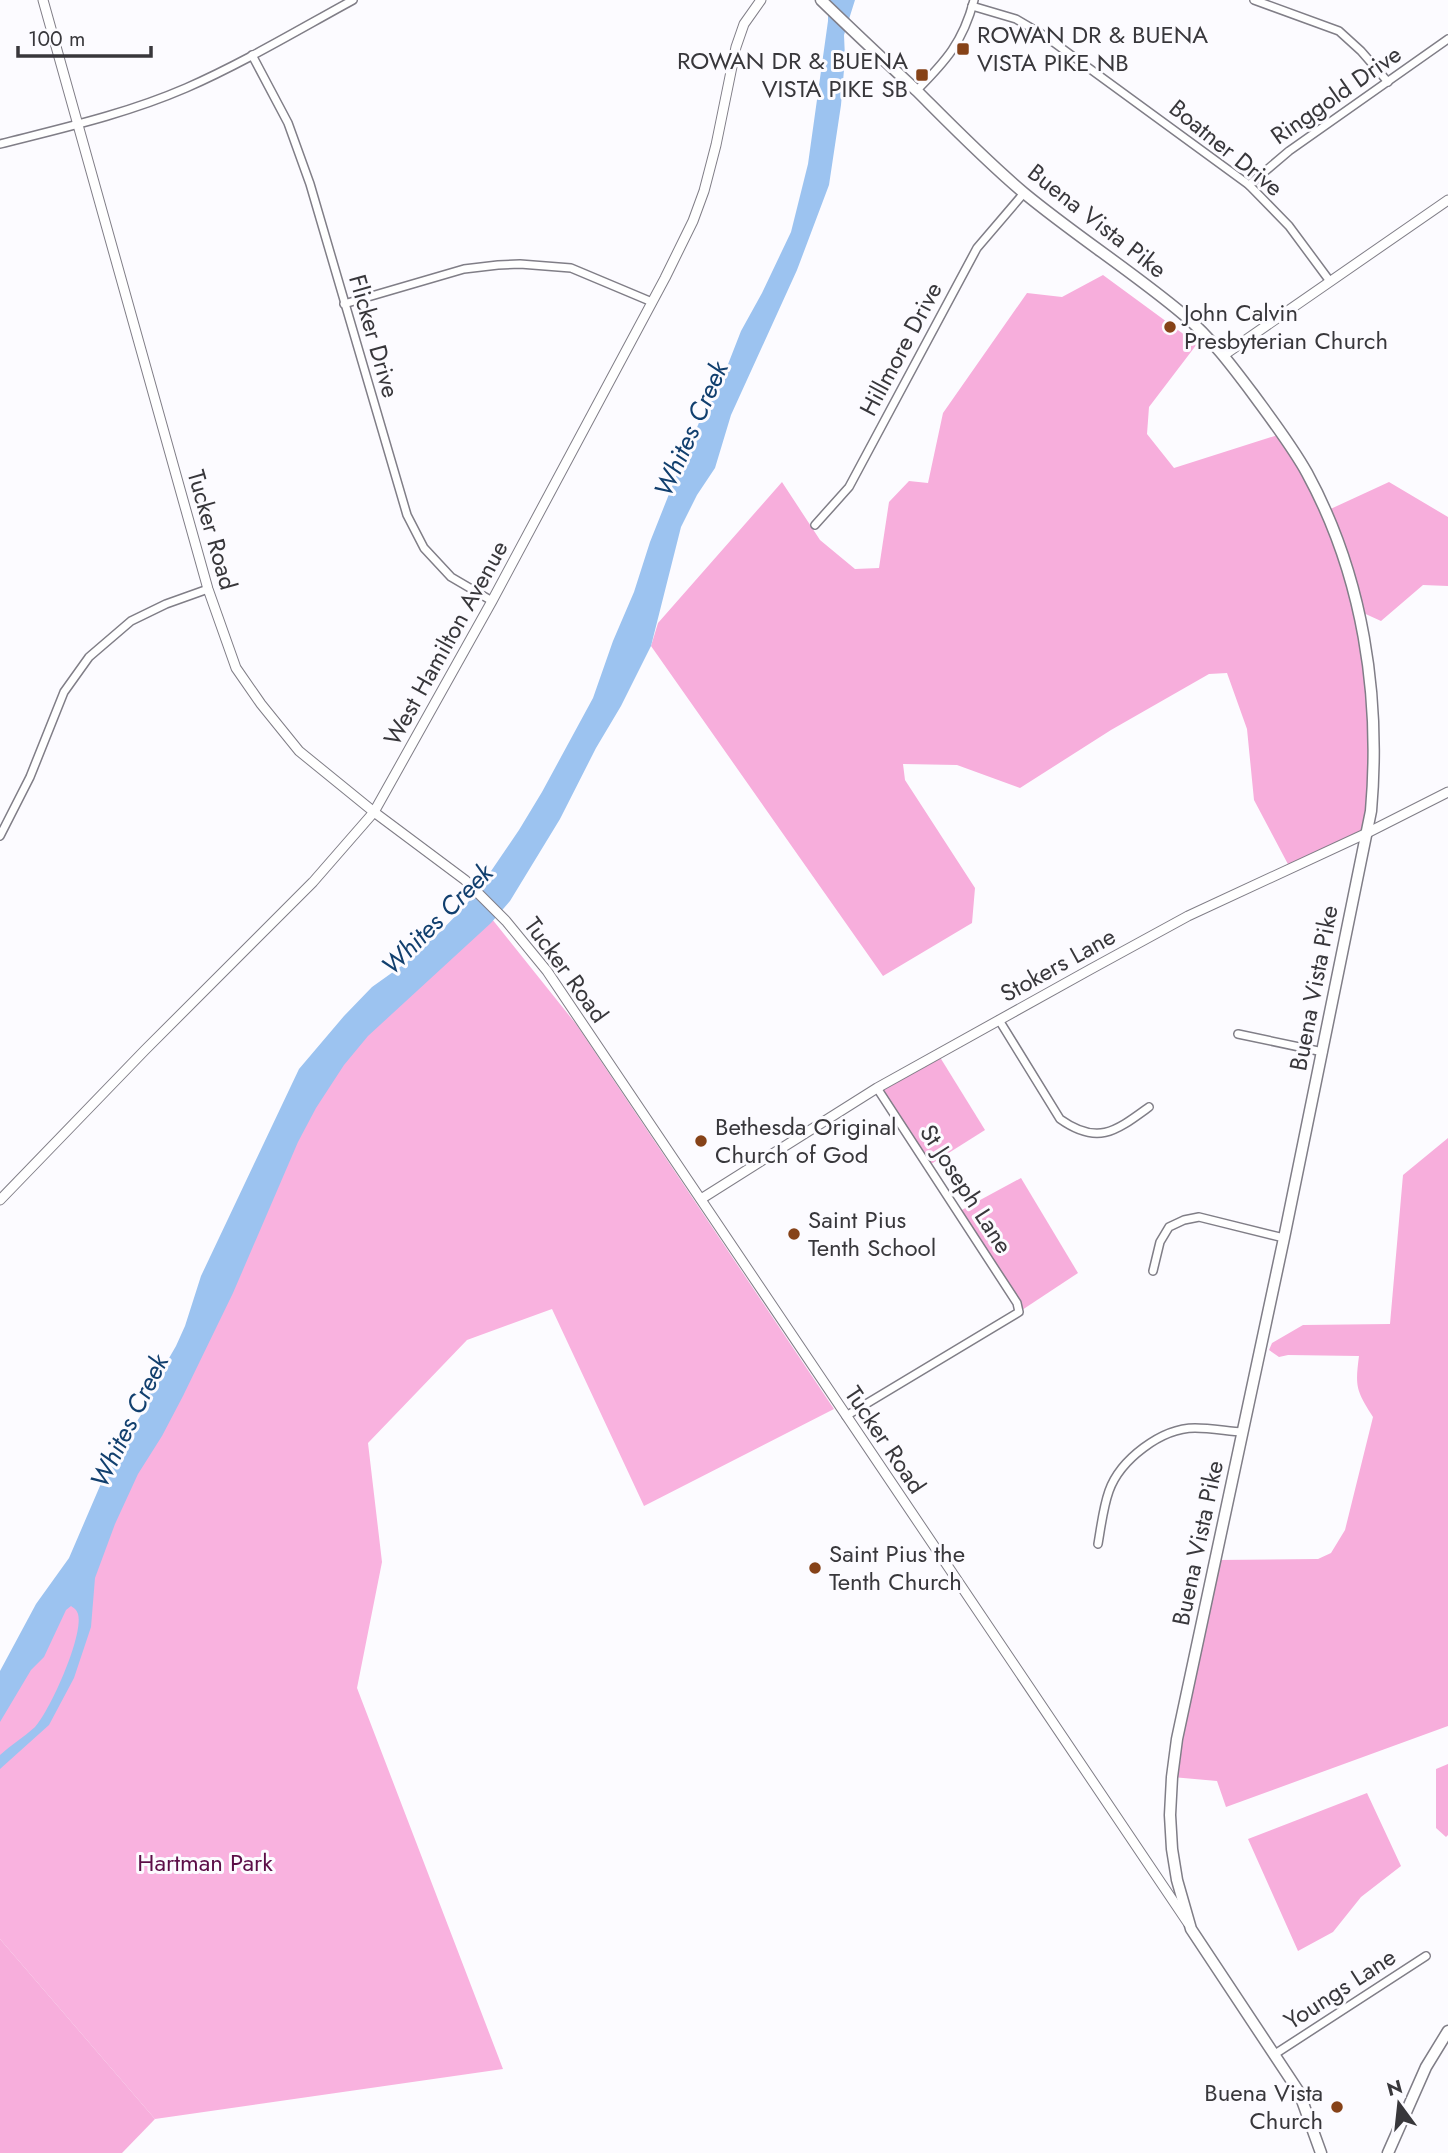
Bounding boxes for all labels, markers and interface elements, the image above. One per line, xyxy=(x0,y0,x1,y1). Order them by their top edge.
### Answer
scale bar xyxy=(18,14,150,58)
place label: ROWAN DR & BUENA VISTA PIKE NB xyxy=(977,17,1208,80)
text: 100 m xyxy=(28,24,85,54)
street label: Ringgold Drive xyxy=(1263,37,1408,153)
marker: ROWAN DR & BUENA VISTA PIKE NB xyxy=(955,41,971,57)
place label: ROWAN DR & BUENA VISTA PIKE SB xyxy=(677,43,908,106)
marker: ROWAN DR & BUENA VISTA PIKE SB xyxy=(914,67,930,83)
street label: Boatner Drive xyxy=(1162,91,1291,204)
street label: Buena Vista Pike xyxy=(1020,155,1174,286)
street label: Flicker Drive xyxy=(340,270,409,402)
street label: Hillmore Drive xyxy=(851,276,951,422)
place label: John Calvin Presbyterian Church xyxy=(1181,295,1388,358)
marker: John Calvin Presbyterian Church xyxy=(1162,319,1178,335)
water label: Whites Creek xyxy=(644,354,739,503)
street label: Tucker Road xyxy=(179,466,246,594)
street label: West Hamilton Avenue xyxy=(375,534,516,752)
water label: Whites Creek xyxy=(372,853,503,984)
street label: Buena Vista Pike xyxy=(1280,902,1347,1074)
street label: Tucker Road xyxy=(516,910,617,1030)
street label: Stokers Lane xyxy=(994,918,1122,1011)
place label: Bethesda Original Church of God xyxy=(715,1109,897,1172)
street label: St Joseph Lane xyxy=(911,1117,1021,1260)
marker: Bethesda Original Church of God xyxy=(693,1133,709,1149)
place label: Saint Pius Tenth School xyxy=(808,1202,936,1265)
marker: Saint Pius Tenth School xyxy=(786,1226,802,1242)
water label: Whites Creek xyxy=(80,1346,179,1494)
street label: Tucker Road xyxy=(836,1379,934,1501)
street label: Buena Vista Pike xyxy=(1163,1457,1232,1629)
place label: Saint Pius the Tenth Church xyxy=(829,1536,965,1599)
marker: Saint Pius the Tenth Church xyxy=(807,1560,823,1576)
park label: Hartman Park xyxy=(137,1845,273,1880)
street label: Youngs Lane xyxy=(1277,1939,1403,2038)
north arrow xyxy=(1364,2069,1434,2139)
text: N xyxy=(1384,2073,1406,2103)
place label: Buena Vista Church xyxy=(1204,2075,1323,2138)
marker: Buena Vista Church xyxy=(1329,2099,1345,2115)

